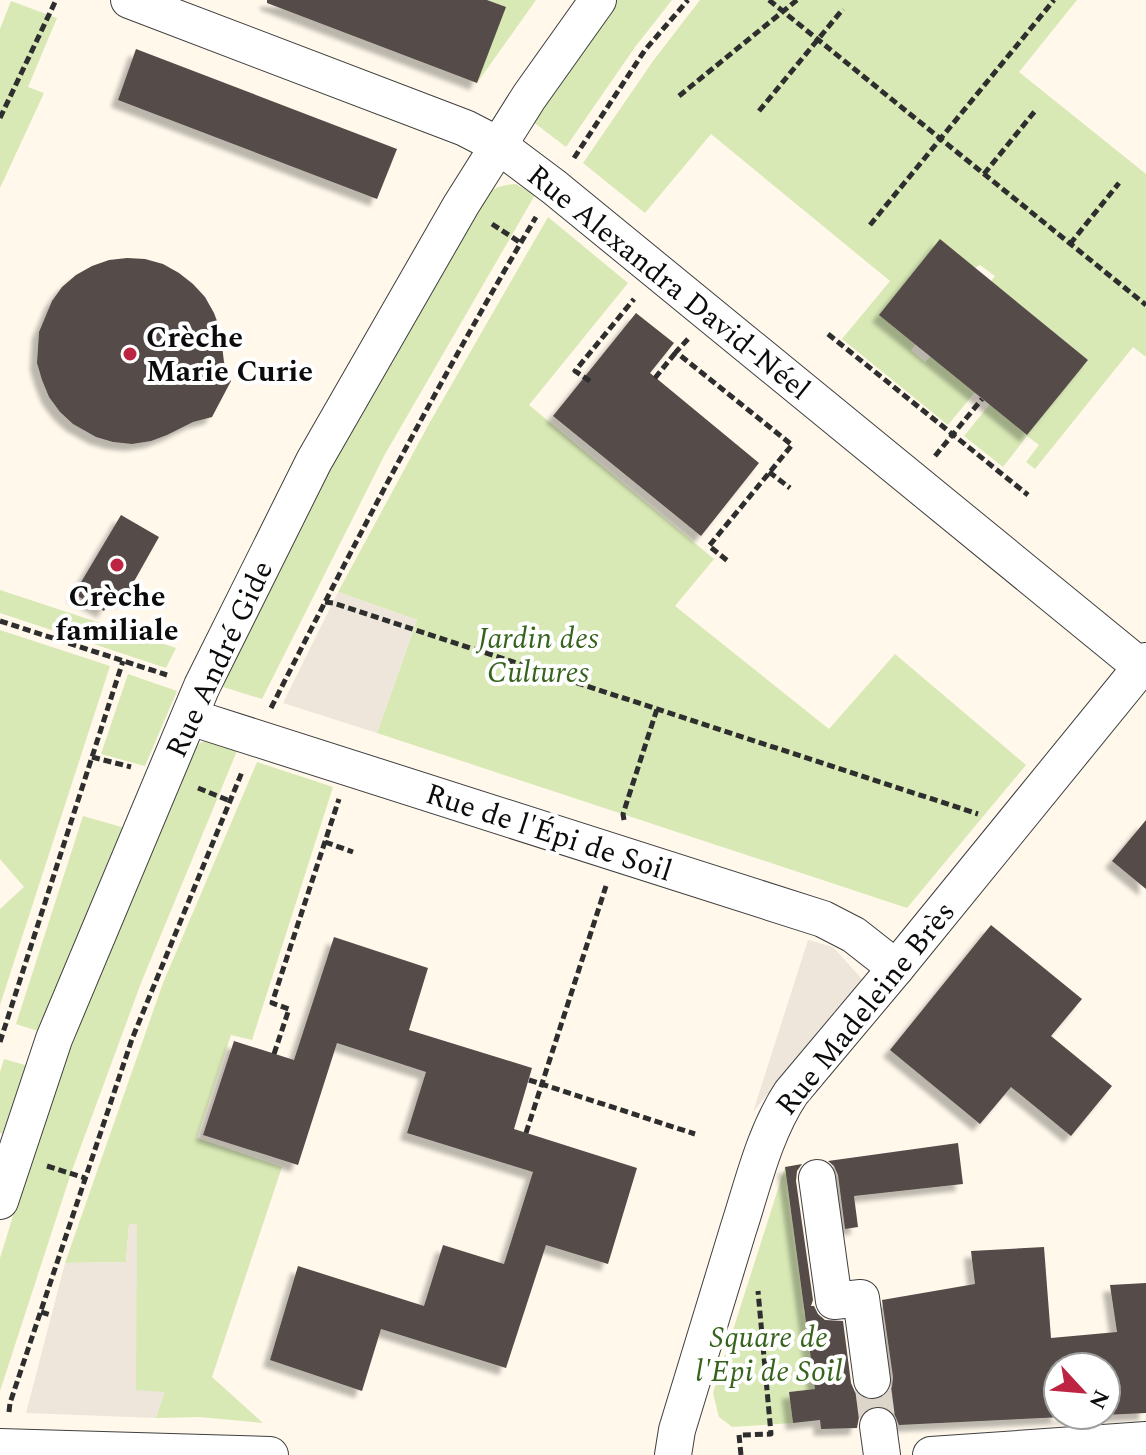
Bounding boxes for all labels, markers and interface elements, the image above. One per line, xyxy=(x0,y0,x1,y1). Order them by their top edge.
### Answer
street label: Rue Alexandra David-Néel xyxy=(516,154,820,412)
place label: Crèche Marie Curie xyxy=(146,315,313,395)
marker: Crèche Marie Curie xyxy=(121,345,139,363)
street label: Rue André Gide xyxy=(154,553,286,766)
marker: Crèche familiale xyxy=(108,556,126,574)
place label: Crèche familiale xyxy=(55,574,179,654)
park label: Jardin des Cultures xyxy=(475,616,599,696)
street label: Rue de l'Épi de Soil xyxy=(419,771,678,895)
street label: Rue Madeleine Brès xyxy=(765,891,967,1126)
park label: Square de l'Epi de Soil xyxy=(696,1315,843,1395)
north arrow xyxy=(1042,1351,1122,1431)
text: N xyxy=(1080,1384,1117,1414)

